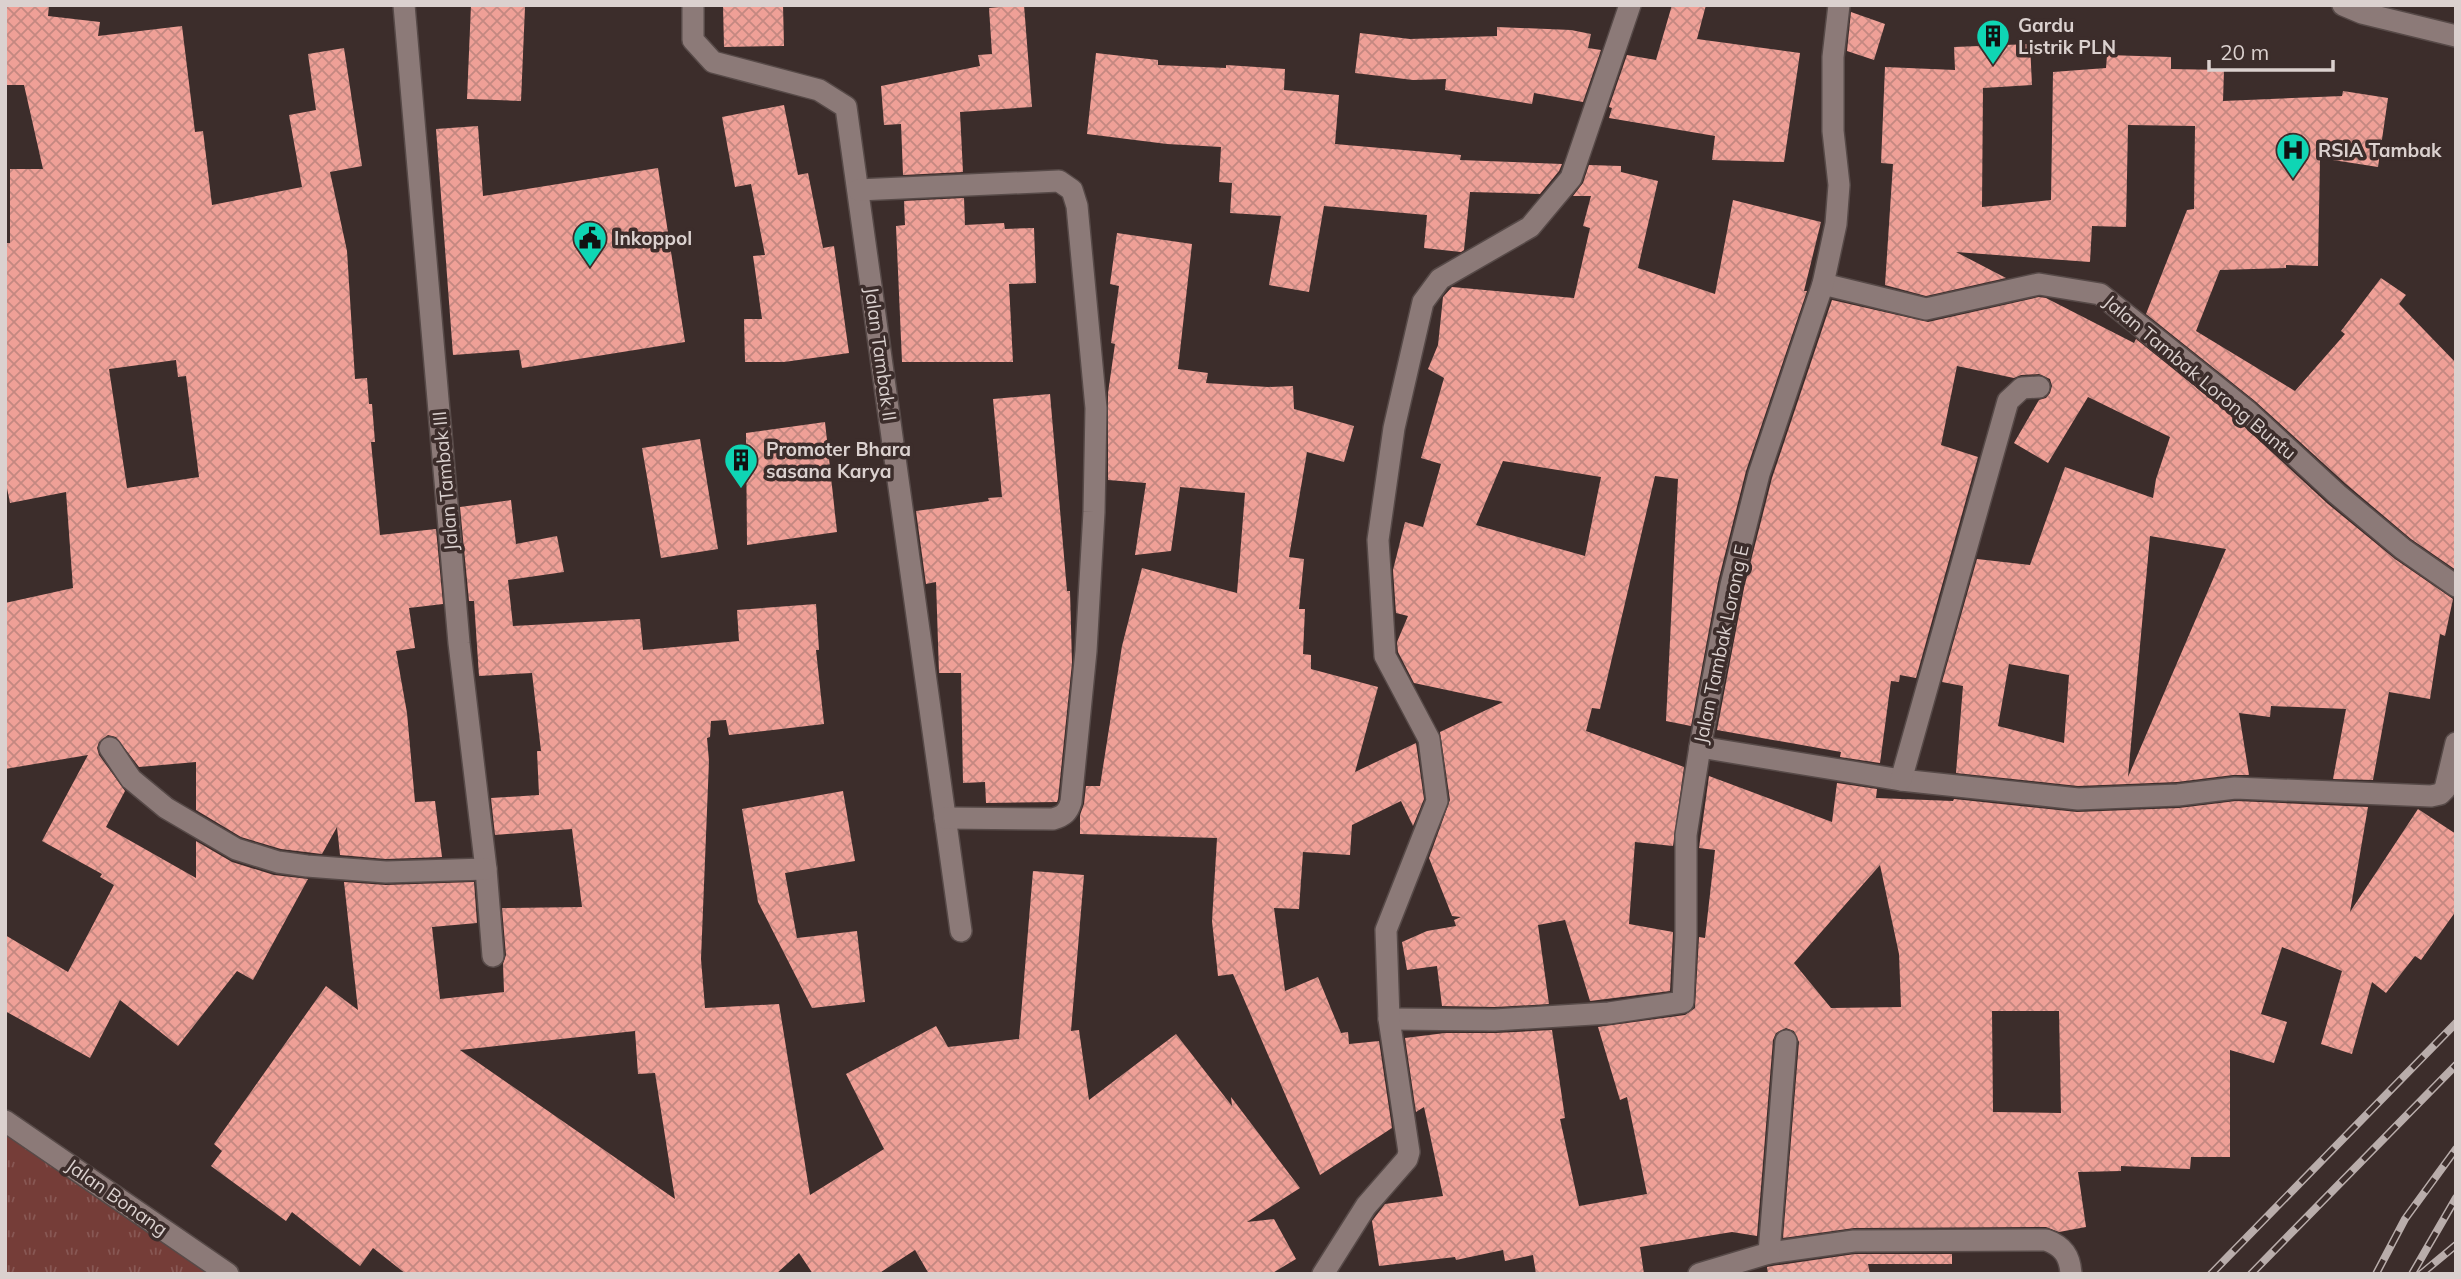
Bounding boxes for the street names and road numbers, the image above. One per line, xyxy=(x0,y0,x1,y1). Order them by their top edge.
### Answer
street label: Jalan Tambak II xyxy=(860,285,902,423)
street label: Jalan Tambak Lorong Buntu xyxy=(2099,289,2301,465)
street label: Jalan Tambak III xyxy=(427,410,463,552)
street label: Jalan Tambak Lorong E xyxy=(1688,542,1754,746)
street label: Jalan Bonang xyxy=(62,1153,172,1241)

